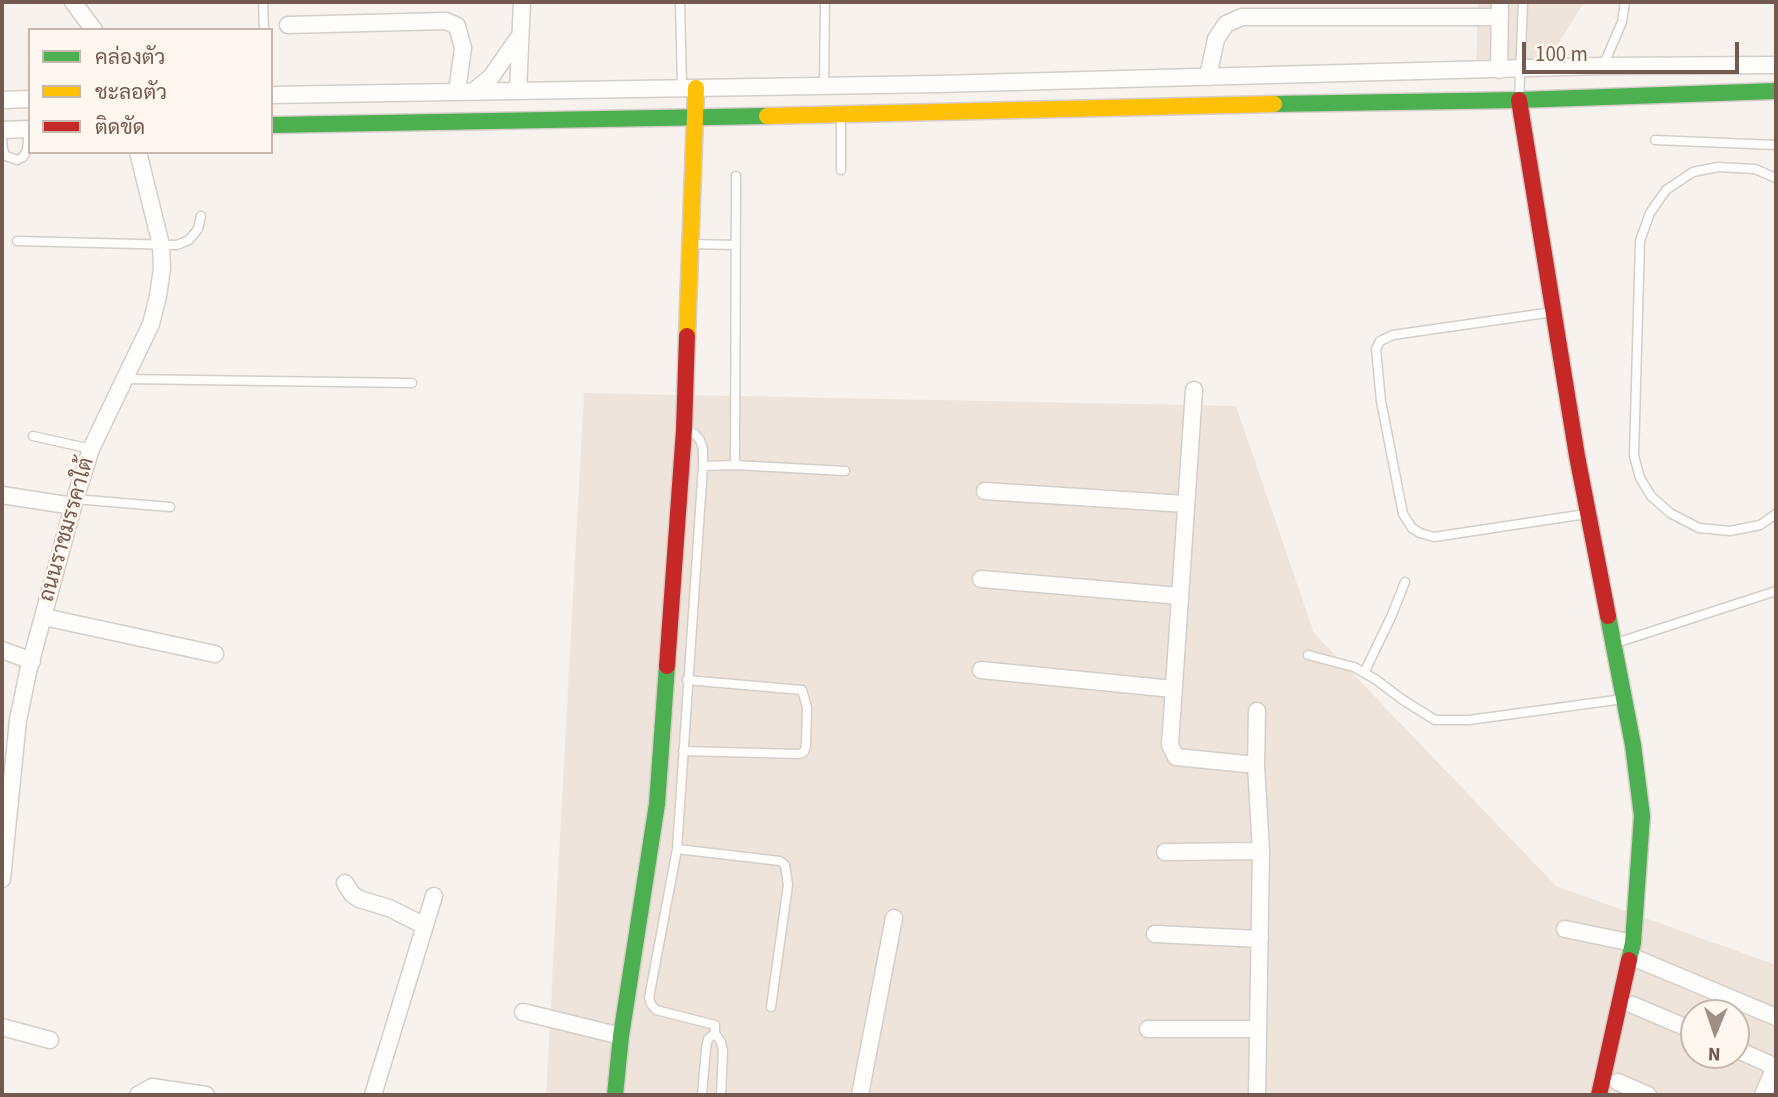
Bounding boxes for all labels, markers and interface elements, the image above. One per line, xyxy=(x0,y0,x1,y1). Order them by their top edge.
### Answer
legend xyxy=(28,28,273,154)
scale bar xyxy=(1526,28,1743,72)
text: 100 m xyxy=(1535,39,1588,69)
text: คล่องตัว xyxy=(95,42,165,72)
text: ชะลอตัว xyxy=(95,77,167,107)
text: ติดขัด xyxy=(95,112,145,142)
street label: ถนนราชมรรคาใต้ xyxy=(35,455,101,605)
north arrow xyxy=(1680,999,1750,1069)
text: N xyxy=(1708,1040,1721,1067)

